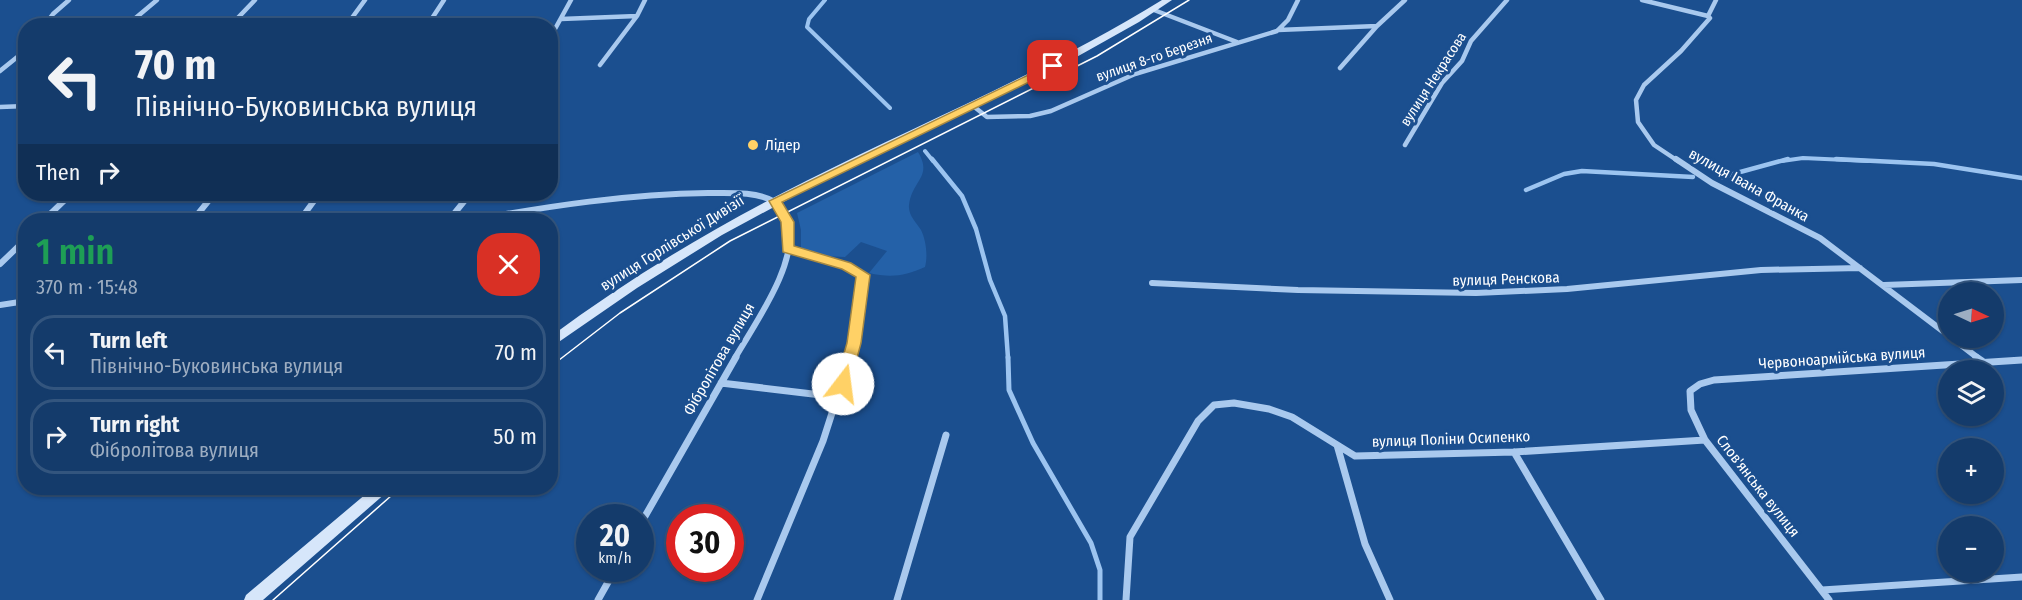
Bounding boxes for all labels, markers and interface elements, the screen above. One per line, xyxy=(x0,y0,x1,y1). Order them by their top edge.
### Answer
street label: вулиця Некрасова xyxy=(1397,29,1470,129)
street label: вулиця 8-го Березня xyxy=(1094,30,1215,85)
text: 70 m xyxy=(135,40,216,90)
pin xyxy=(1027,40,1078,91)
icon: left xyxy=(36,42,114,120)
icon: arrive xyxy=(1036,49,1069,82)
text: Північно-Буковинська вулиця xyxy=(135,91,477,123)
place label: Лідер xyxy=(765,136,801,154)
marker: Лідер xyxy=(746,138,760,152)
street label: вулиця Івана Франка xyxy=(1686,145,1812,225)
icon: right xyxy=(92,156,125,189)
text: Then xyxy=(36,159,80,186)
street label: вулиця Горлівської Дивізії xyxy=(597,191,748,295)
text: 1 min xyxy=(36,230,114,274)
button: close xyxy=(477,233,540,296)
street label: вулиця Ренскова xyxy=(1452,268,1560,290)
text: 370 m · 15:48 xyxy=(36,275,138,299)
north arrow xyxy=(1938,282,2004,348)
map controls xyxy=(1938,282,2004,582)
street label: Фібролітова вулиця xyxy=(680,300,758,418)
text: Turn left xyxy=(90,327,168,354)
icon: left xyxy=(39,336,72,369)
text: 70 m xyxy=(495,339,537,366)
street label: Червоноармійська вулиця xyxy=(1758,343,1926,373)
position arrow xyxy=(811,352,875,416)
text: Північно-Буковинська вулиця xyxy=(90,354,343,378)
button: layers xyxy=(1938,360,2004,426)
text: Turn right xyxy=(90,411,179,438)
icon: right xyxy=(39,420,72,453)
text: 50 m xyxy=(493,423,537,450)
street label: вулиця Поліни Осипенко xyxy=(1372,427,1531,451)
street label: Слов'янська вулиця xyxy=(1713,431,1803,541)
text: Фібролітова вулиця xyxy=(90,438,259,462)
button: + xyxy=(1938,438,2004,504)
speed limit sign: 30 xyxy=(666,504,744,582)
button: − xyxy=(1938,516,2004,582)
text: 20 xyxy=(600,518,630,554)
text: km/h xyxy=(598,549,632,567)

